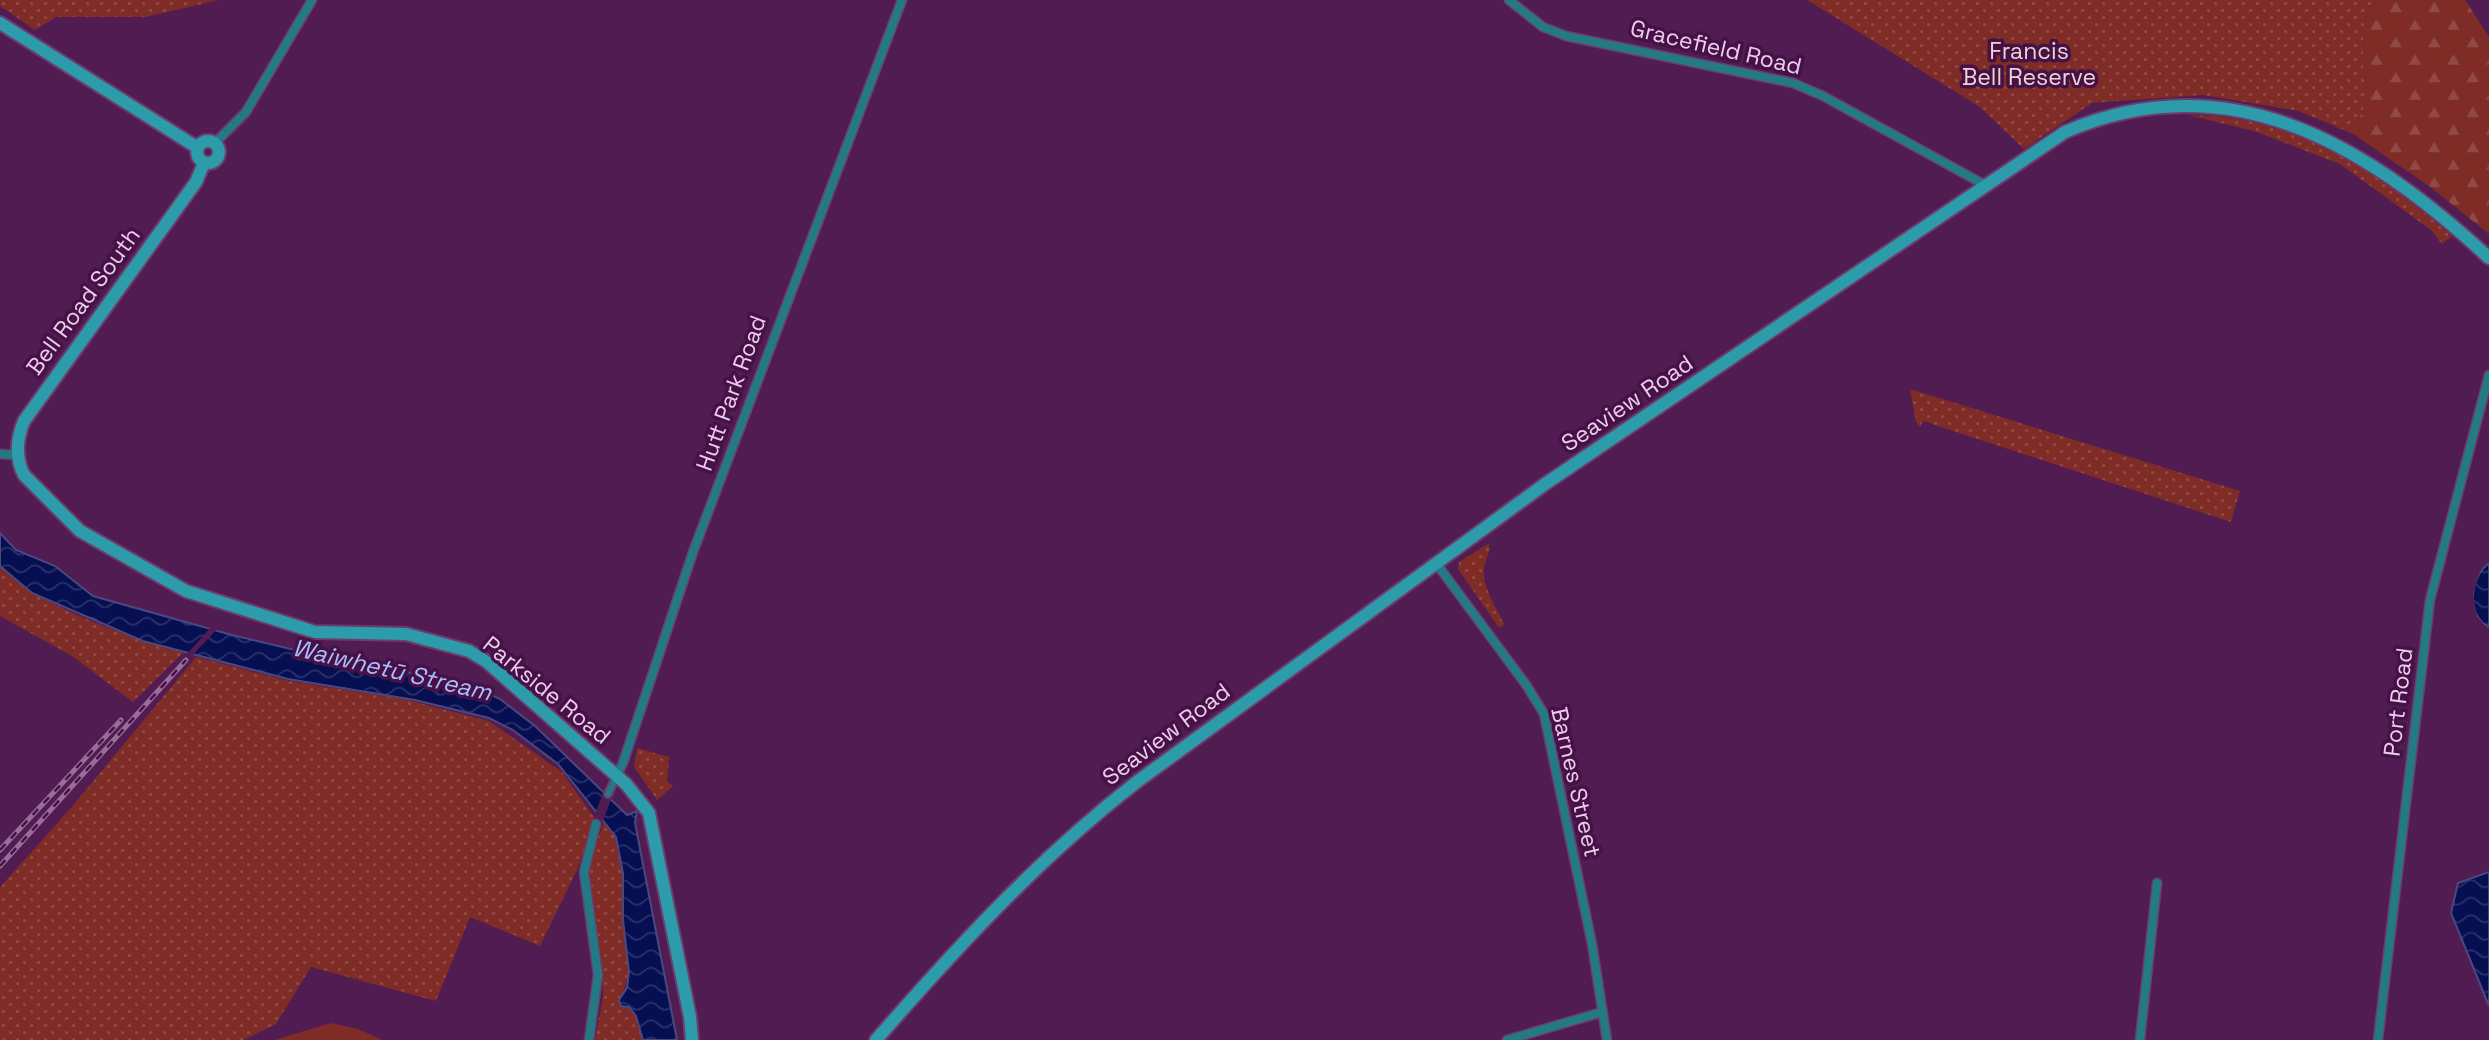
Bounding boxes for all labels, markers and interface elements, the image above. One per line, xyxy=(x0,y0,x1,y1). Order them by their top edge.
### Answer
street label: Gracefield Road xyxy=(1627,13,1805,81)
park label: Francis Bell Reserve xyxy=(1962,36,2096,92)
street label: Bell Road South xyxy=(19,221,147,381)
street label: Hutt Park Road xyxy=(689,311,773,475)
street label: Seaview Road xyxy=(1555,348,1699,458)
street label: Parkside Road xyxy=(477,629,617,751)
water label: Waiwhetū Stream xyxy=(290,632,496,708)
street label: Port Road xyxy=(2376,646,2420,758)
street label: Seaview Road xyxy=(1096,676,1236,792)
street label: Barnes Street xyxy=(1544,704,1608,860)

